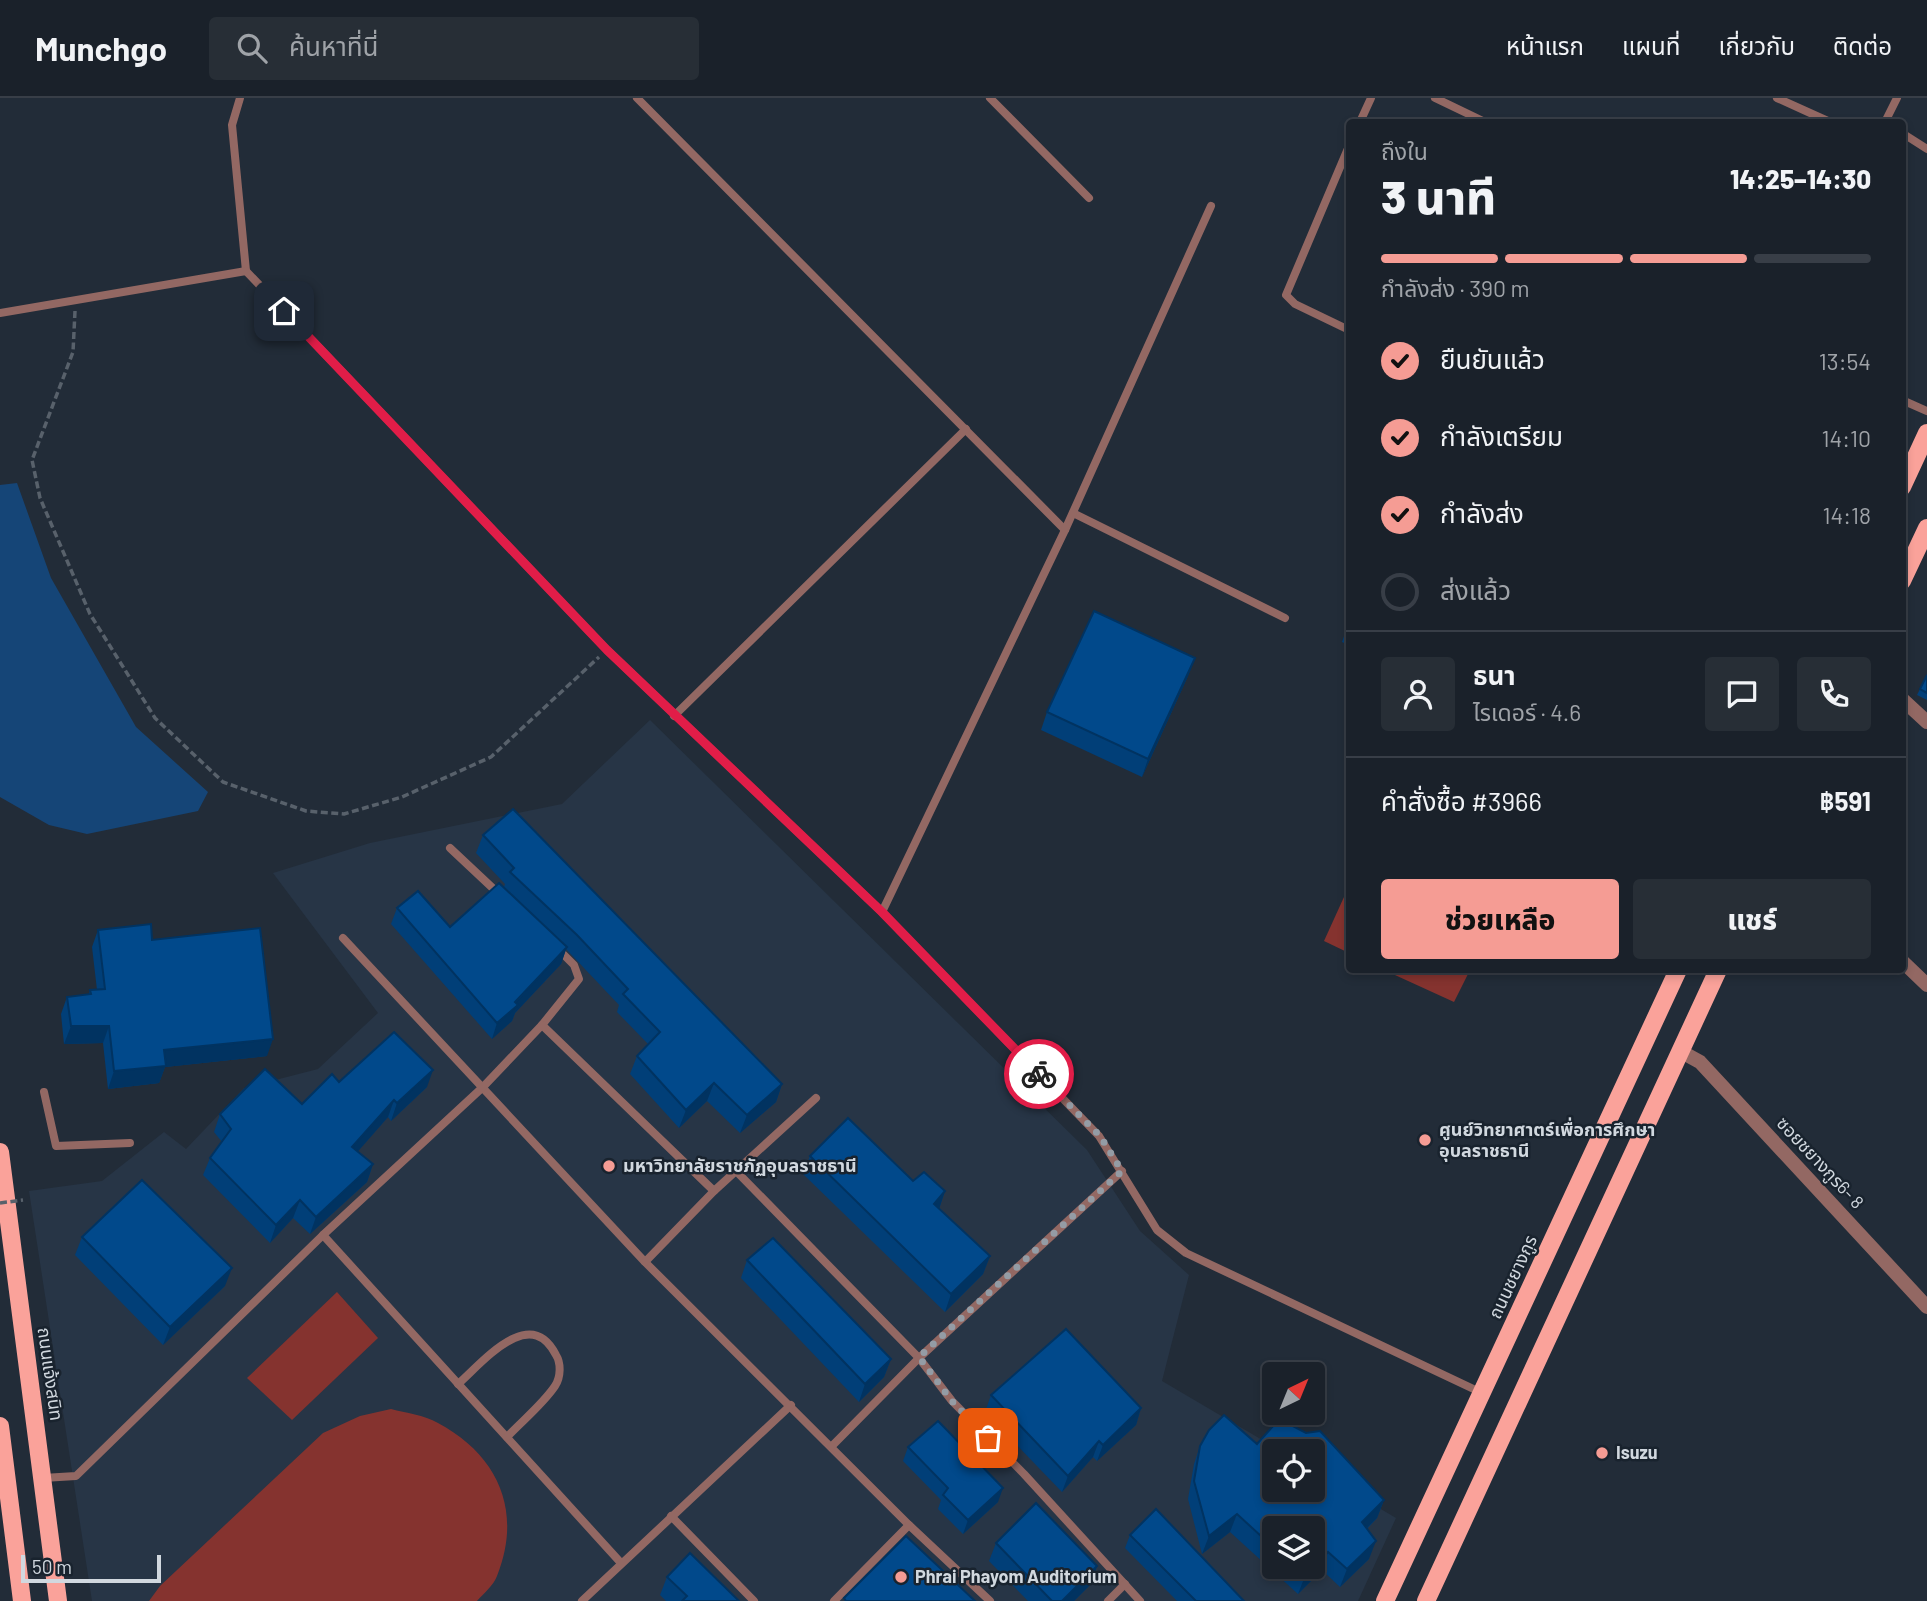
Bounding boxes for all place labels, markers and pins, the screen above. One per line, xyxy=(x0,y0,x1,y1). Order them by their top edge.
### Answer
pin xyxy=(254,281,314,341)
place label: ศูนย์วิทยาศาตร์เพื่อการศึกษา อุบลราชธานี xyxy=(1439,1117,1655,1162)
marker: ศูนย์วิทยาศาตร์เพื่อการศึกษา อุบลราชธานี xyxy=(1417,1132,1433,1148)
place label: มหาวิทยาลัยราชภัฏอุบลราชธานี xyxy=(623,1154,857,1177)
marker: มหาวิทยาลัยราชภัฏอุบลราชธานี xyxy=(601,1158,617,1174)
pin xyxy=(958,1408,1018,1468)
place label: Isuzu xyxy=(1616,1441,1658,1463)
marker: Isuzu xyxy=(1594,1445,1610,1461)
place label: Phrai Phayom Auditorium xyxy=(915,1565,1117,1587)
marker: Phrai Phayom Auditorium xyxy=(893,1569,909,1585)

